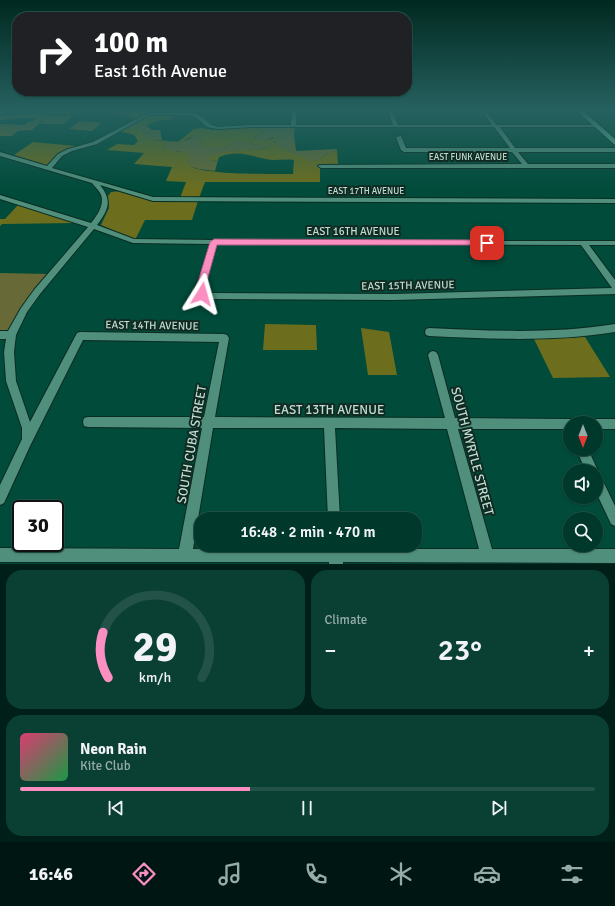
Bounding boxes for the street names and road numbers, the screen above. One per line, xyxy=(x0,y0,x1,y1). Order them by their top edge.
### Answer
street label: EAST FUNK AVENUE xyxy=(429,152,507,163)
street label: EAST 17TH AVENUE xyxy=(328,186,404,197)
street label: EAST 16TH AVENUE xyxy=(306,225,400,238)
street label: EAST 15TH AVENUE xyxy=(361,278,455,293)
street label: EAST 14TH AVENUE xyxy=(105,318,199,333)
street label: SOUTH CUBA STREET xyxy=(174,383,210,505)
street label: SOUTH MYRTLE STREET xyxy=(447,385,497,518)
street label: EAST 13TH AVENUE xyxy=(274,402,384,418)

